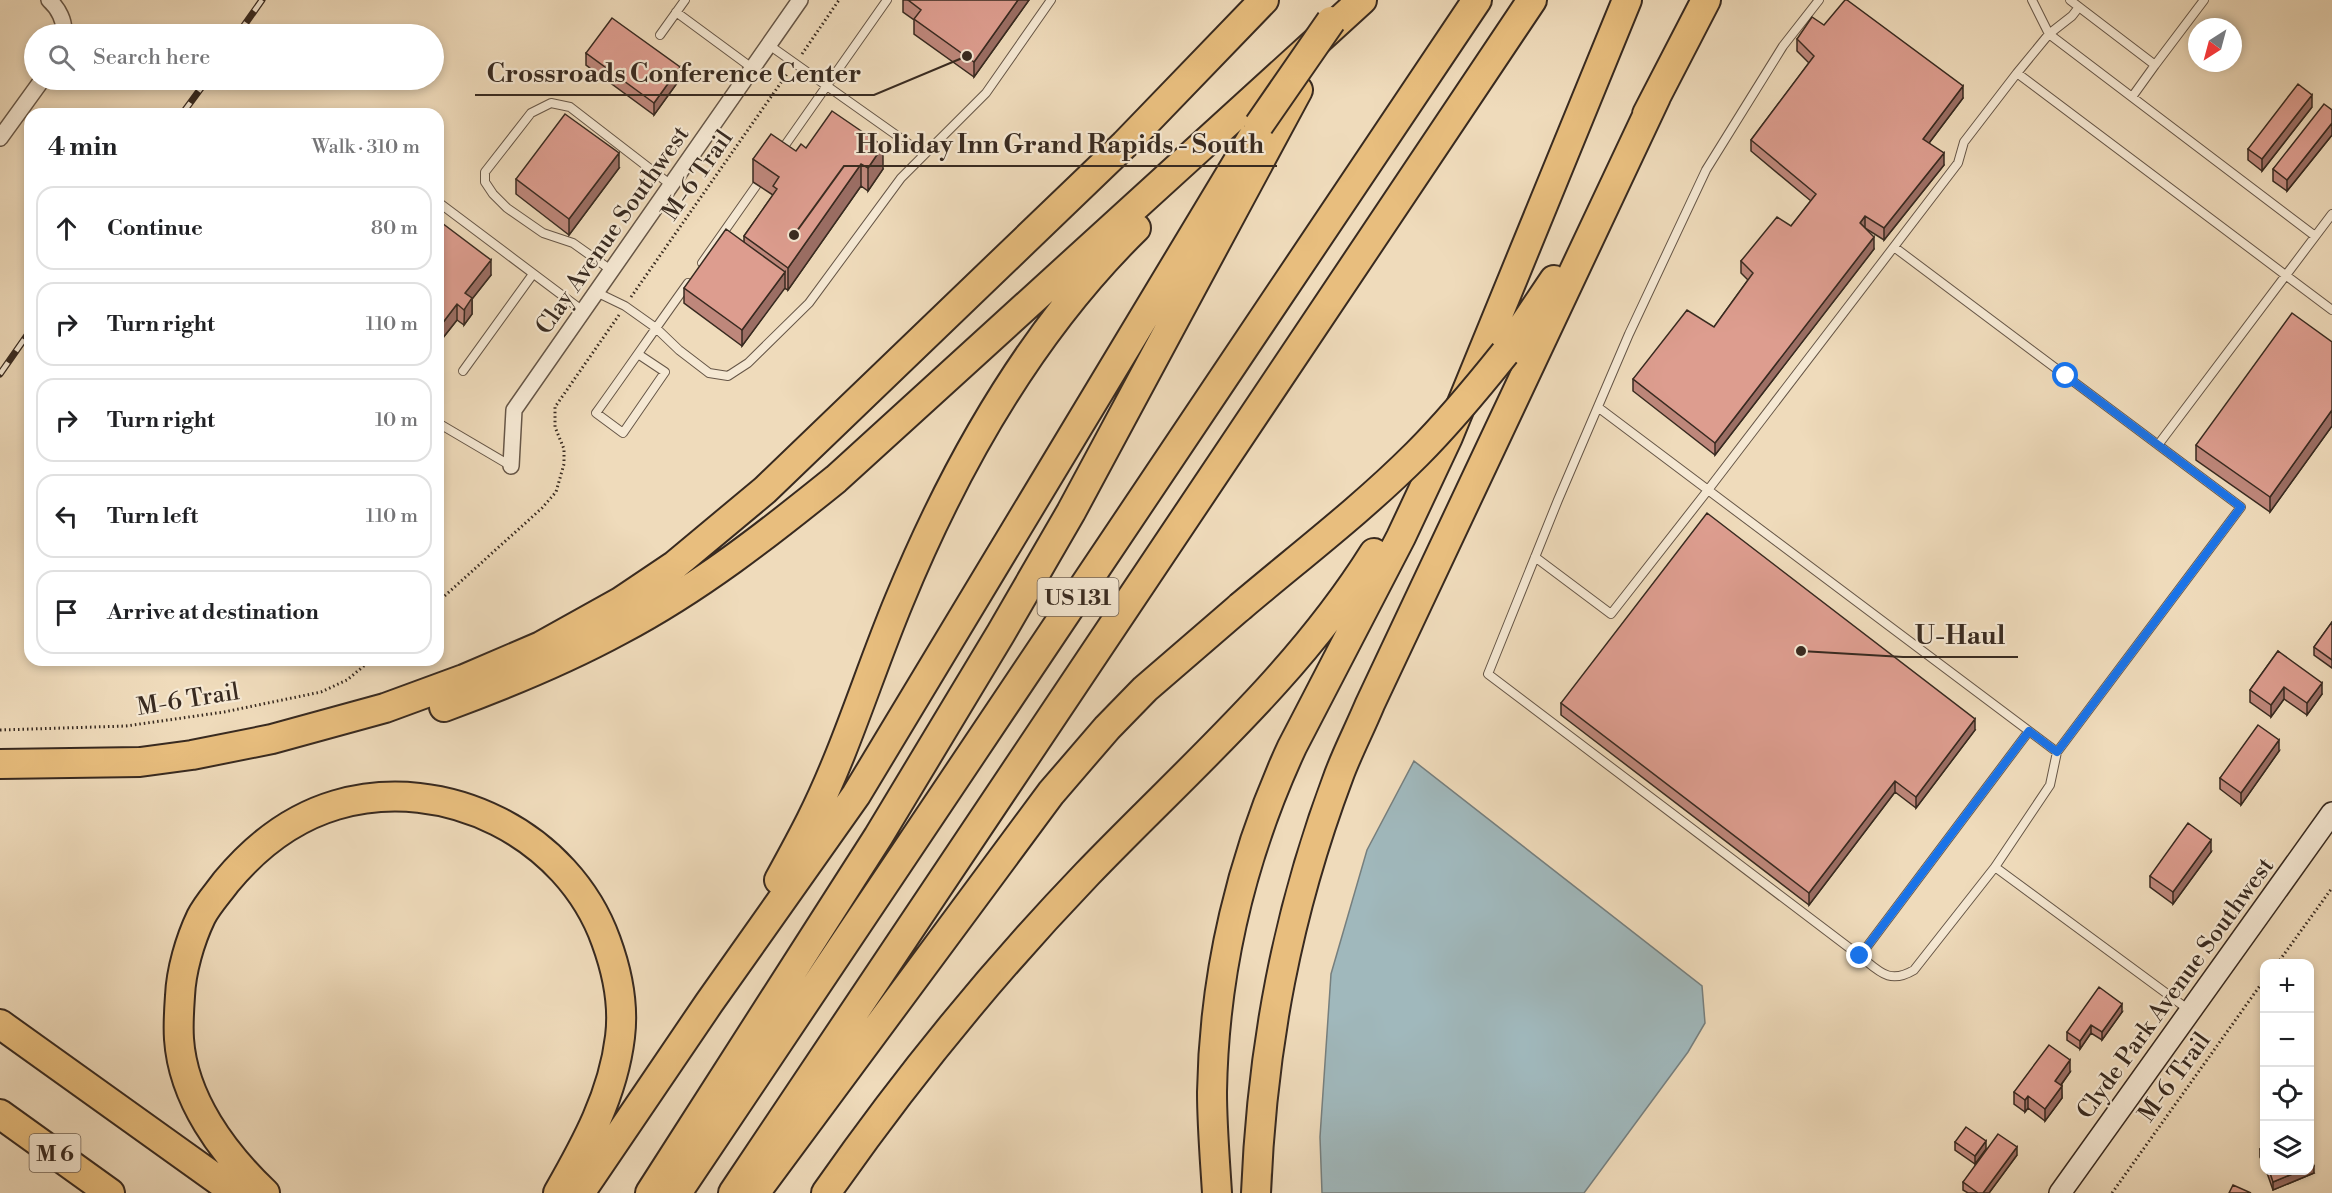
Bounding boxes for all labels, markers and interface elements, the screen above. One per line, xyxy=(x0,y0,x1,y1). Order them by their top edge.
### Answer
north arrow xyxy=(2188,18,2242,72)
search box xyxy=(24,24,444,90)
icon: search xyxy=(45,41,78,74)
text: Search here xyxy=(93,44,210,71)
callout: Crossroads Conference Center xyxy=(475,51,874,95)
text: Crossroads Conference Center xyxy=(487,58,861,90)
street label: Clay Avenue Southwest xyxy=(529,120,696,341)
callout: Holiday Inn Grand Rapids - South xyxy=(844,122,1277,166)
street label: M-6 Trail xyxy=(656,125,740,227)
text: Holiday Inn Grand Rapids - South xyxy=(856,129,1264,161)
text: 4 min xyxy=(48,131,118,163)
text: Walk · 310 m xyxy=(312,135,420,160)
icon: ahead xyxy=(50,212,83,245)
text: Continue xyxy=(107,215,203,242)
text: 80 m xyxy=(371,216,418,241)
icon: right xyxy=(50,308,83,341)
text: Turn right xyxy=(107,311,215,338)
text: 110 m xyxy=(366,312,418,337)
route start xyxy=(2052,362,2078,388)
icon: right xyxy=(50,404,83,437)
text: Turn right xyxy=(107,407,215,434)
text: 10 m xyxy=(375,408,418,433)
icon: left xyxy=(50,500,83,533)
text: Turn left xyxy=(107,503,198,530)
text: 110 m xyxy=(366,504,418,529)
road number: US 131 xyxy=(1038,578,1118,616)
icon: arrive xyxy=(50,596,83,629)
text: Arrive at destination xyxy=(107,599,319,626)
callout: U-Haul xyxy=(1903,613,2018,657)
text: U-Haul xyxy=(1915,620,2006,652)
street label: M-6 Trail xyxy=(135,677,242,723)
street label: Clyde Park Avenue Southwest xyxy=(2071,851,2281,1125)
route end xyxy=(1846,942,1872,968)
map controls xyxy=(2260,959,2314,1175)
button: + xyxy=(2260,959,2314,1013)
button: − xyxy=(2260,1013,2314,1067)
street label: M-6 Trail xyxy=(2132,1027,2217,1128)
button: locate xyxy=(2260,1067,2314,1121)
button: layers xyxy=(2260,1121,2314,1175)
road number: M 6 xyxy=(29,1134,80,1172)

